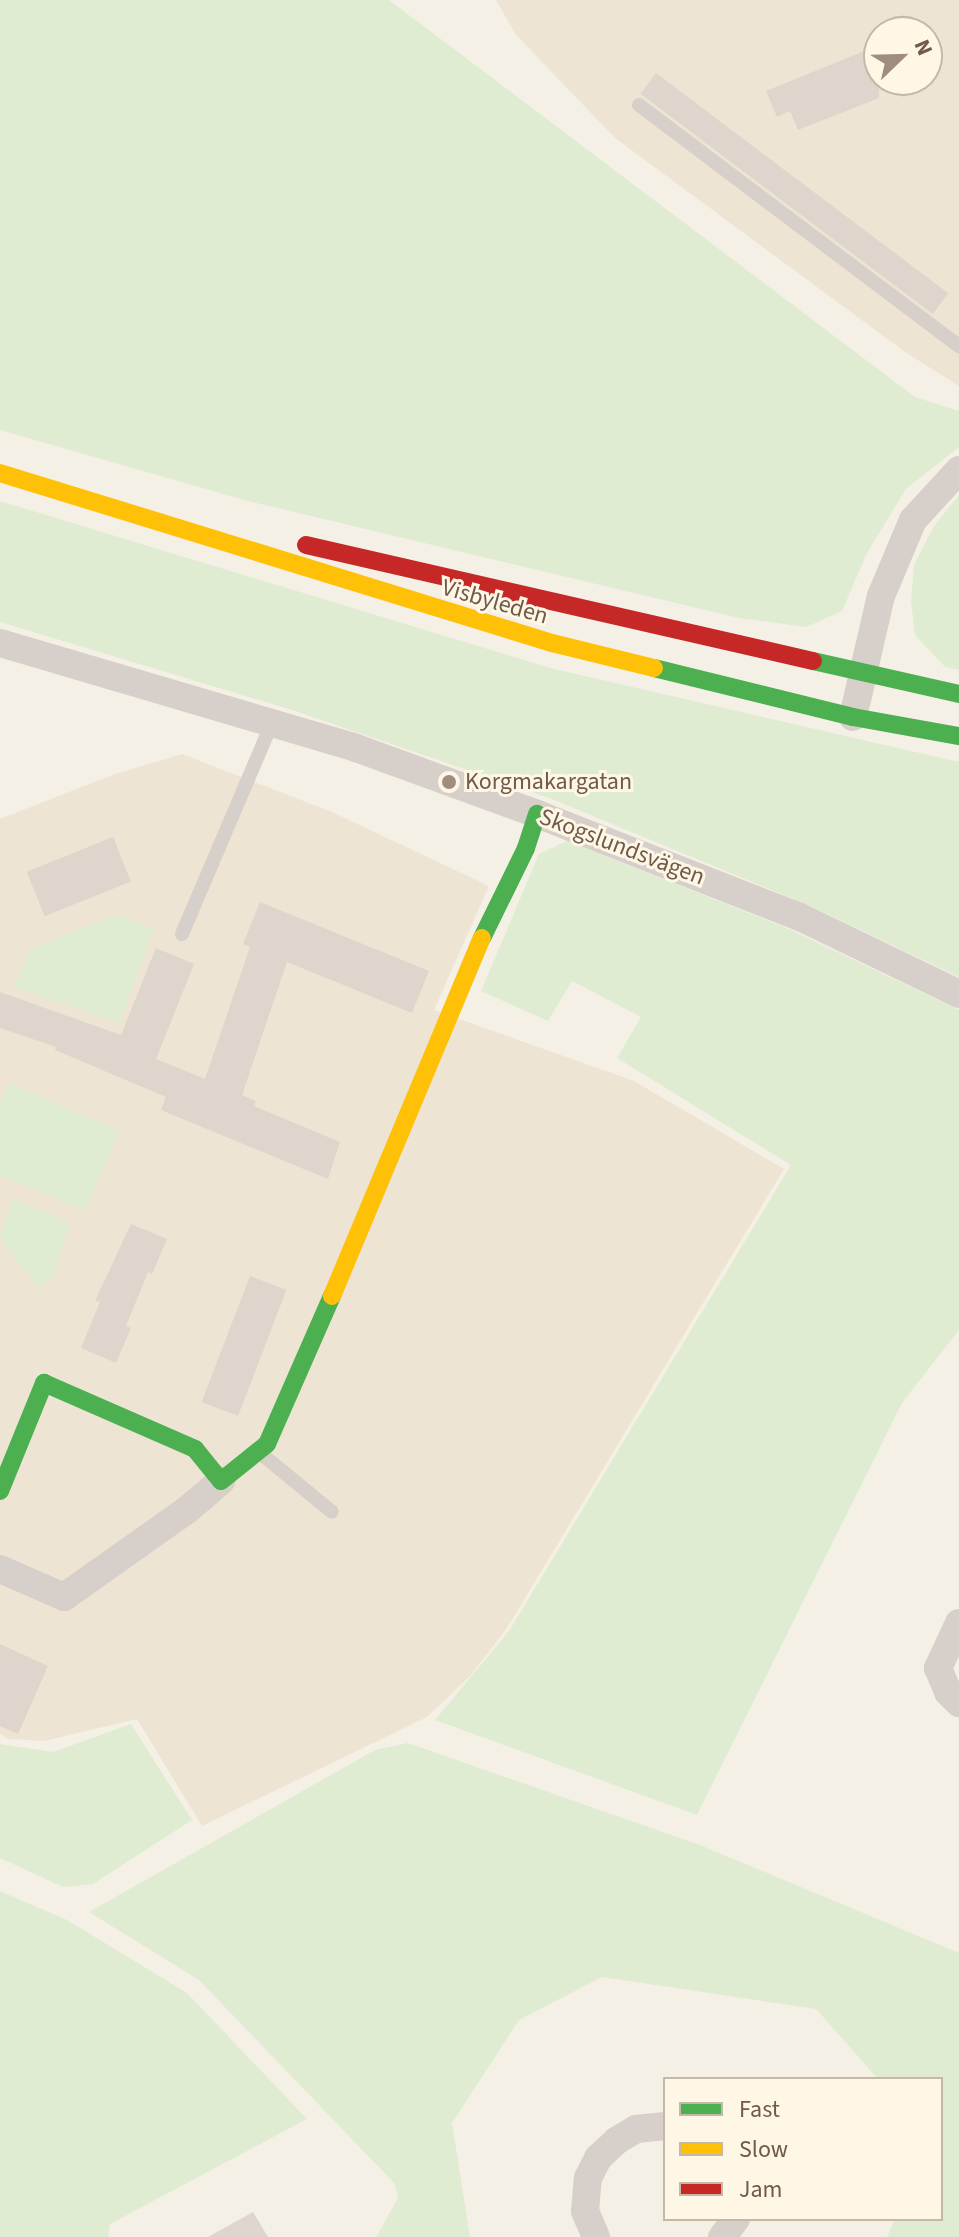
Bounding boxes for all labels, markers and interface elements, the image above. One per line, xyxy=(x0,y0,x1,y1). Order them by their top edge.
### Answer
north arrow xyxy=(863,16,943,96)
text: N xyxy=(906,34,941,60)
street label: Visbyleden xyxy=(439,573,551,631)
place label: Korgmakargatan xyxy=(465,768,632,796)
marker: Korgmakargatan xyxy=(440,773,458,791)
street label: Skogslundsvägen xyxy=(535,802,709,892)
legend xyxy=(663,2077,943,2221)
text: Fast xyxy=(739,2092,780,2127)
text: Slow xyxy=(739,2132,788,2167)
text: Jam xyxy=(739,2172,783,2207)

